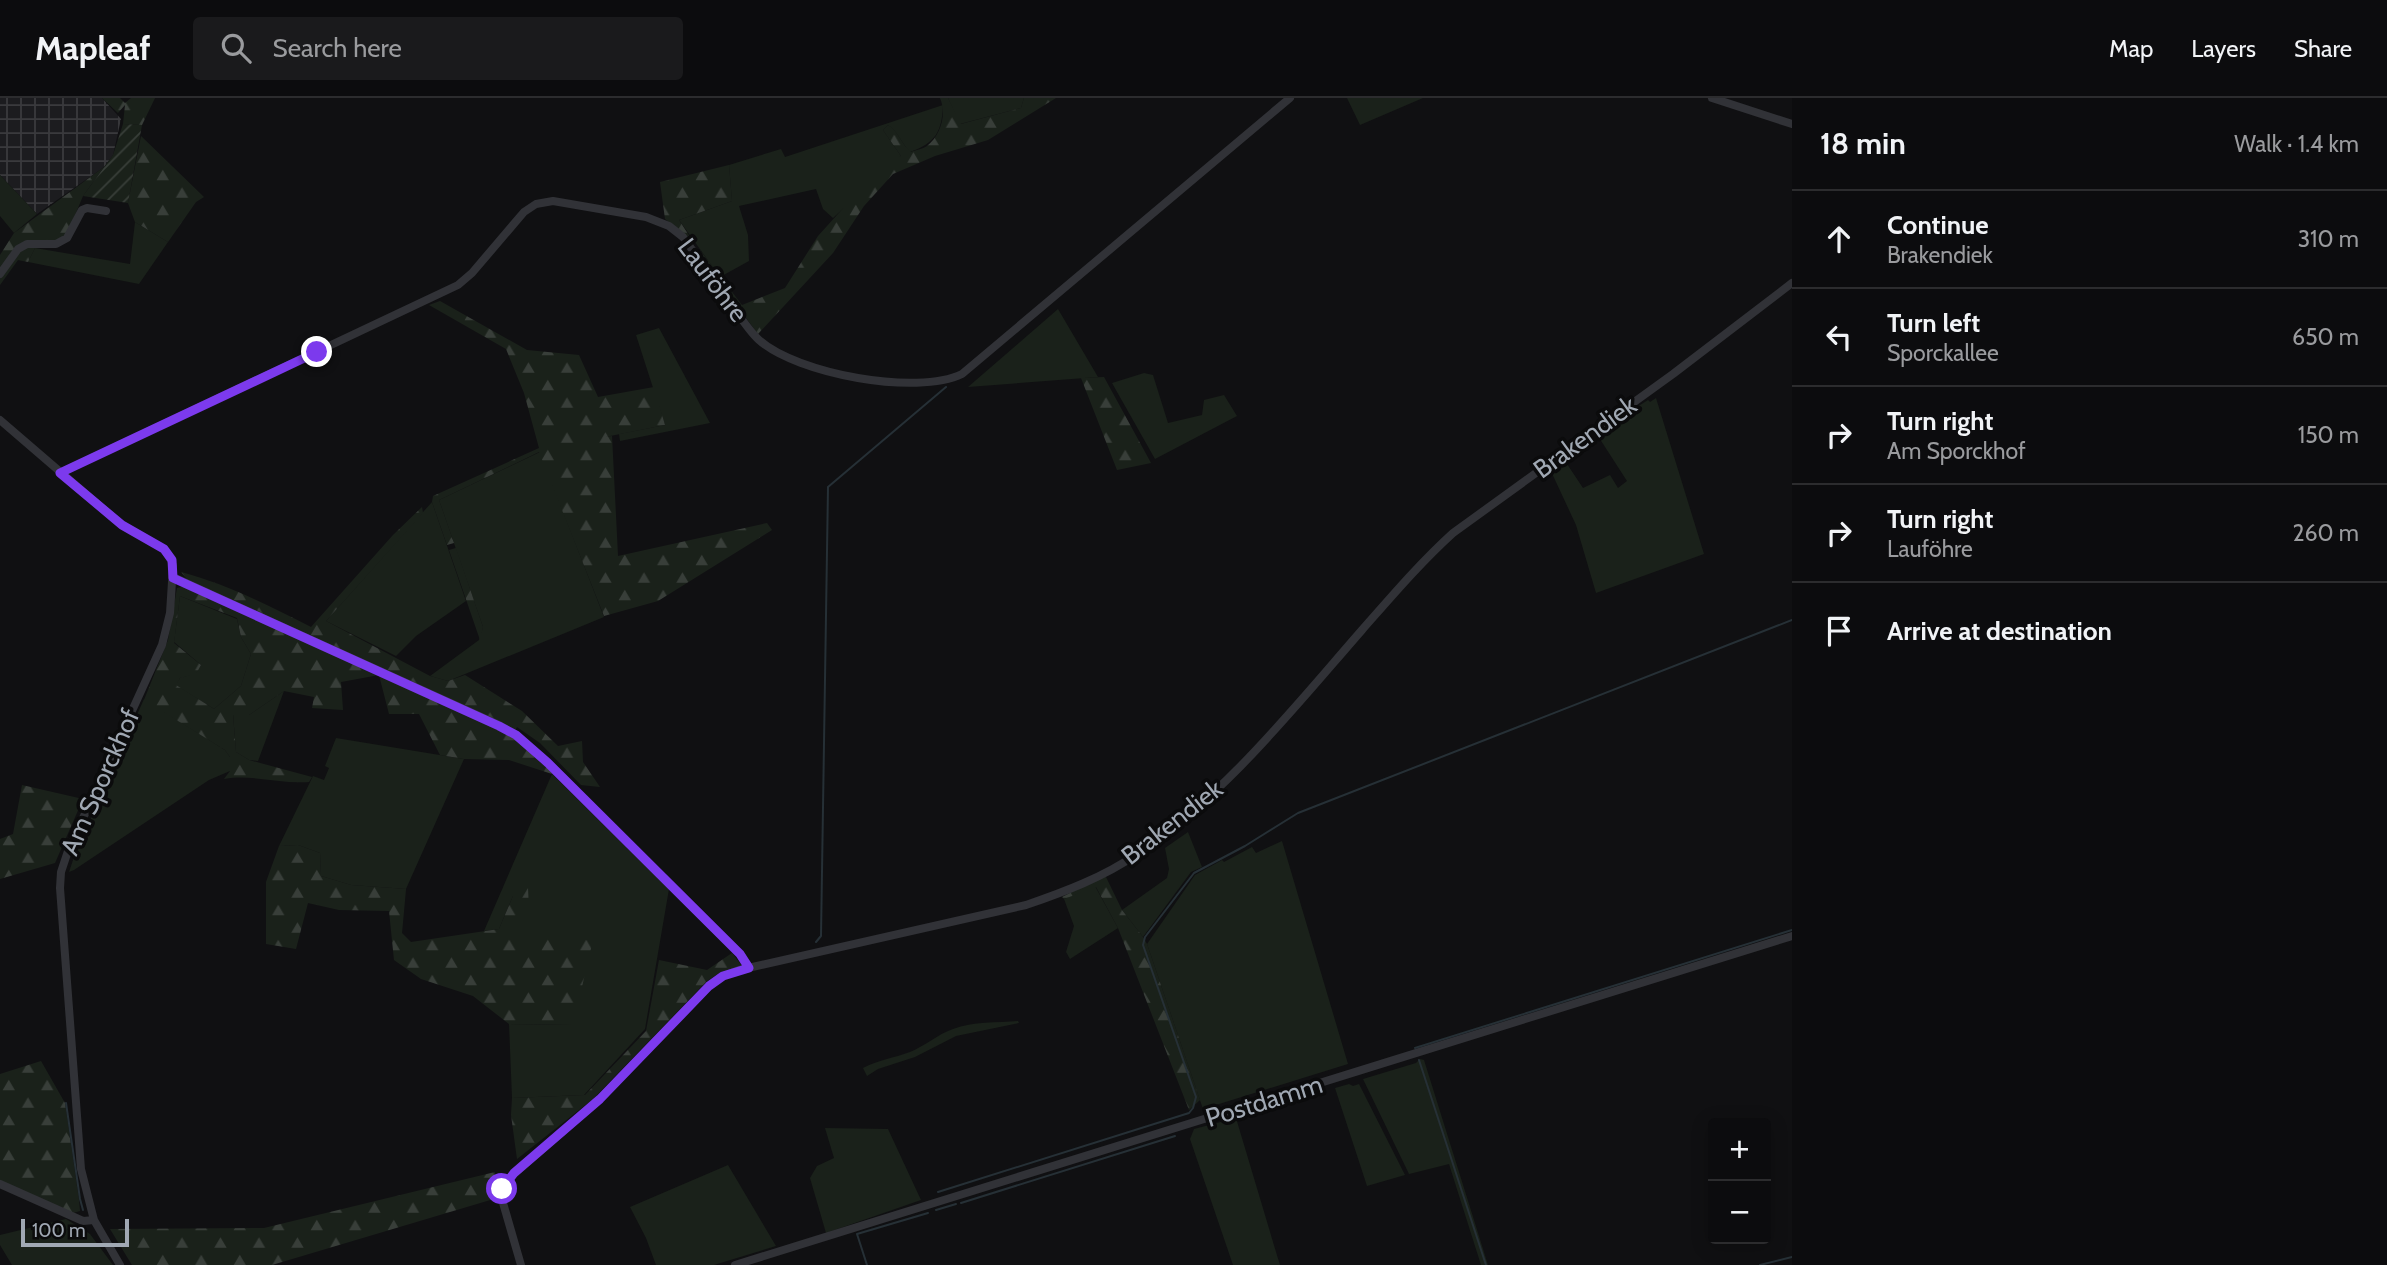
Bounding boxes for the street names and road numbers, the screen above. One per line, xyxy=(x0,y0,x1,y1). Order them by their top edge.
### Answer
street label: Lauföhre xyxy=(671,232,755,328)
street label: Brakendiek xyxy=(1527,389,1643,485)
street label: Am Sporckhof xyxy=(54,704,147,860)
street label: Brakendiek xyxy=(1115,772,1229,871)
street label: Postdamm xyxy=(1202,1068,1326,1134)

